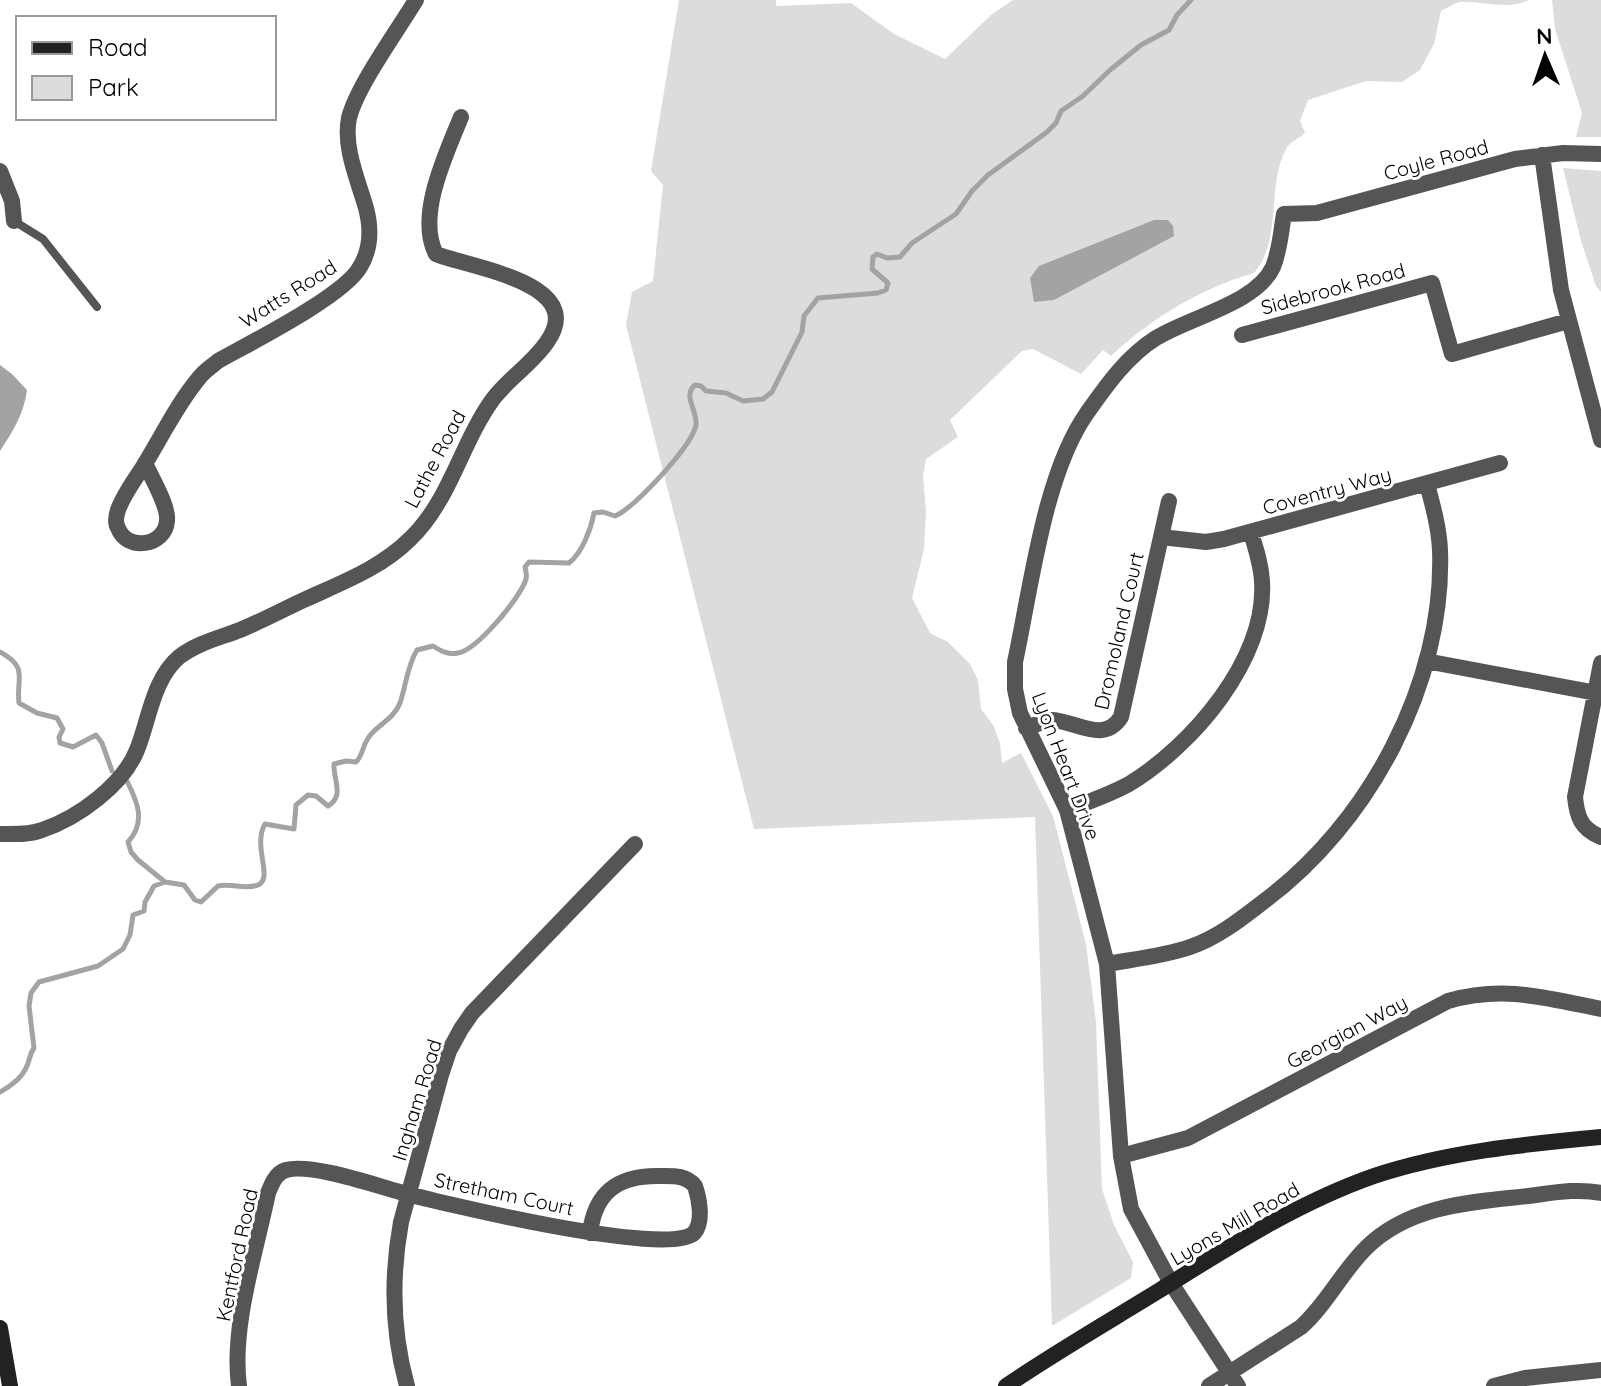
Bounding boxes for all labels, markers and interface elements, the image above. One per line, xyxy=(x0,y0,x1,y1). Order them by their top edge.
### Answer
legend xyxy=(16,16,276,120)
north arrow xyxy=(1505,16,1585,96)
text: N xyxy=(1536,22,1553,50)
text: Road xyxy=(88,32,148,62)
text: Park xyxy=(88,72,139,102)
street label: Coyle Road xyxy=(1381,134,1491,185)
street label: Watts Road xyxy=(235,254,341,333)
street label: Sidebrook Road xyxy=(1258,257,1408,320)
street label: Lathe Road xyxy=(398,406,471,512)
street label: Coventry Way xyxy=(1260,461,1394,520)
street label: Dromoland Court xyxy=(1088,549,1149,712)
street label: Lyon Heart Drive xyxy=(1027,688,1106,843)
street label: Georgian Way xyxy=(1282,989,1411,1074)
street label: Ingham Road xyxy=(386,1036,447,1164)
street label: Stretham Court xyxy=(432,1167,576,1220)
street label: Lyons Mill Road xyxy=(1166,1176,1304,1271)
street label: Kentford Road xyxy=(210,1186,263,1324)

